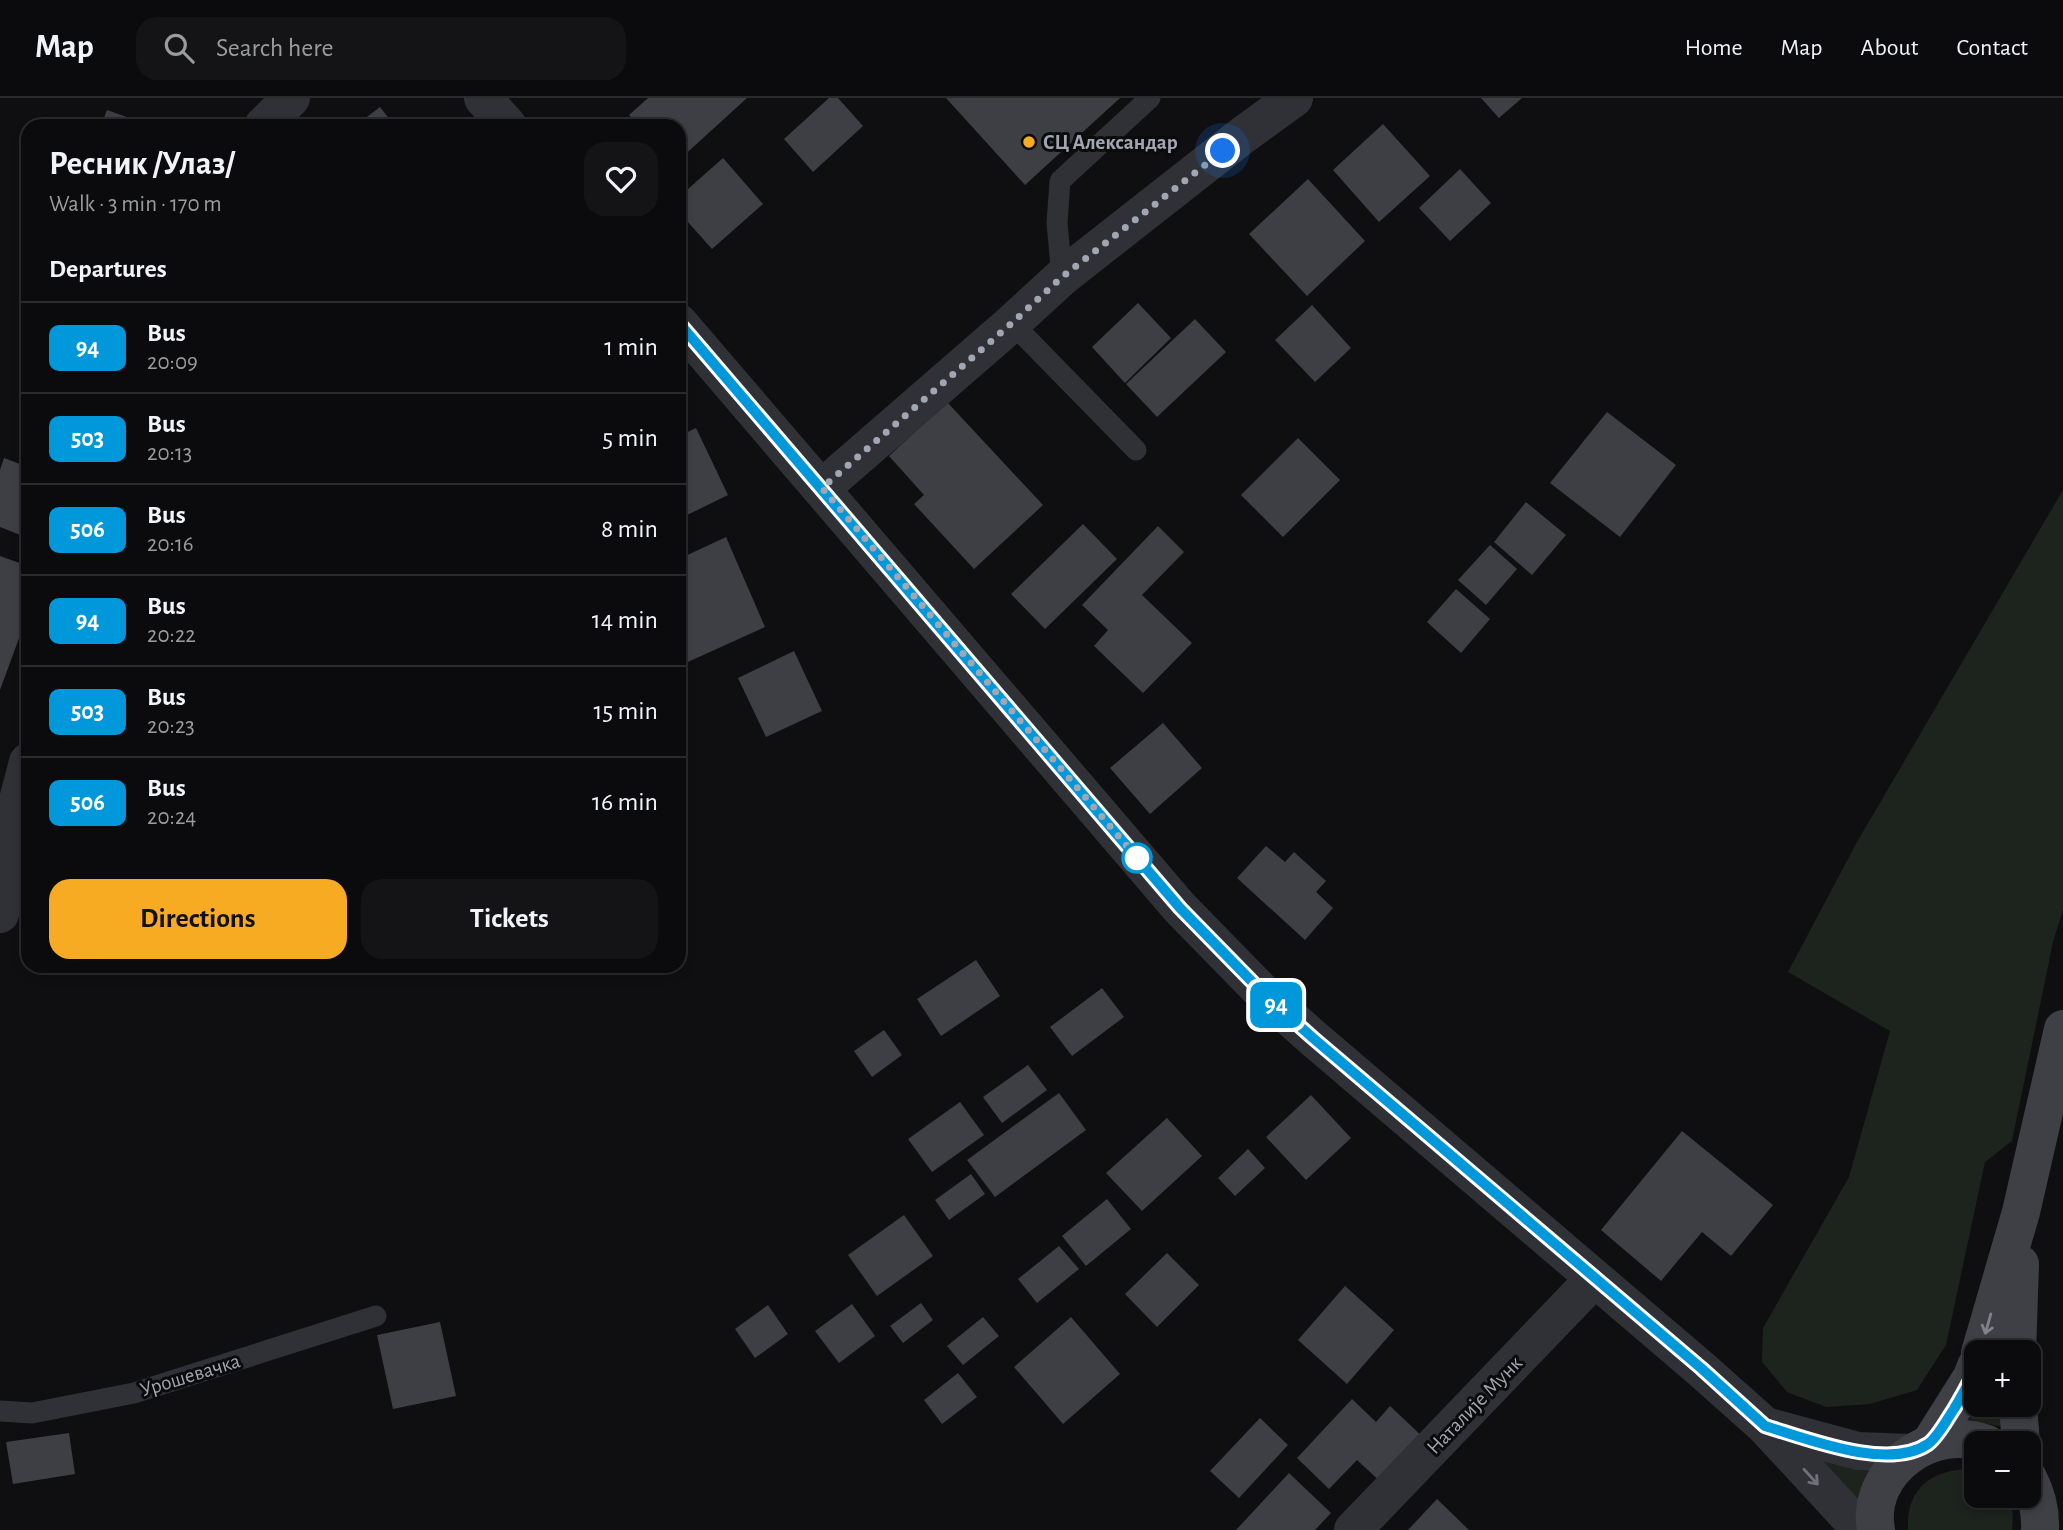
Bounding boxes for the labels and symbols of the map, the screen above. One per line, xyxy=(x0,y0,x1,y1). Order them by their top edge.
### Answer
place label: СЦ Александар xyxy=(1043,132,1178,153)
your location xyxy=(1205,133,1240,168)
marker: СЦ Александар xyxy=(1021,134,1037,150)
unlabelled marker xyxy=(1122,843,1152,873)
line badge: 94 xyxy=(1244,982,1308,1028)
one-way arrow xyxy=(1980,1313,1993,1335)
street label: Урошевачка xyxy=(138,1350,243,1401)
street label: Наталије Мунк xyxy=(1423,1352,1526,1458)
one-way arrow xyxy=(1803,1468,1819,1486)

